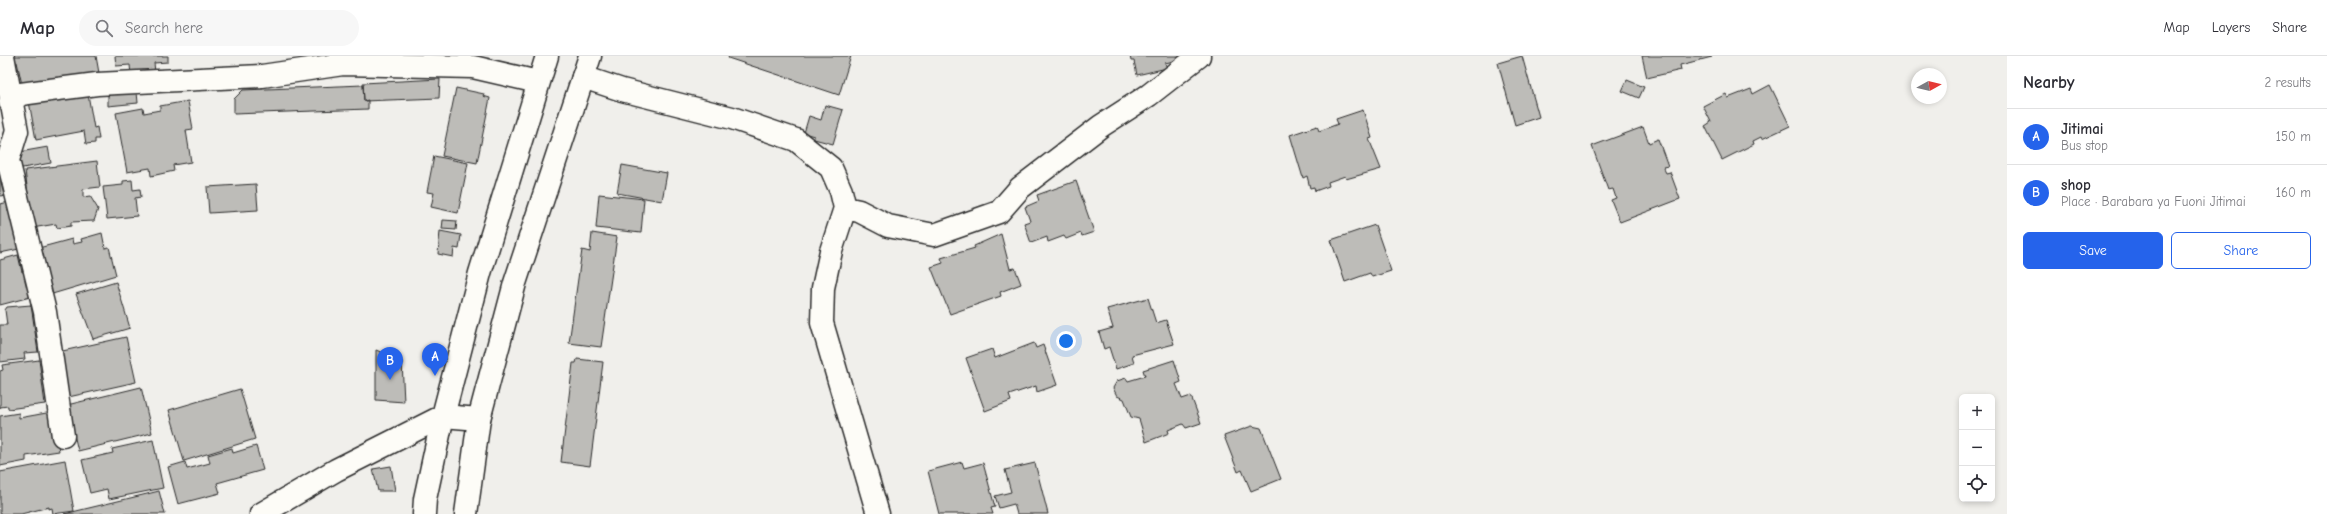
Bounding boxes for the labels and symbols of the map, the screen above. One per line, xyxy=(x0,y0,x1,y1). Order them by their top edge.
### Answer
north arrow xyxy=(1911,68,1947,104)
your location xyxy=(1056,331,1076,351)
pin: A xyxy=(422,343,448,376)
pin: B xyxy=(377,347,403,380)

